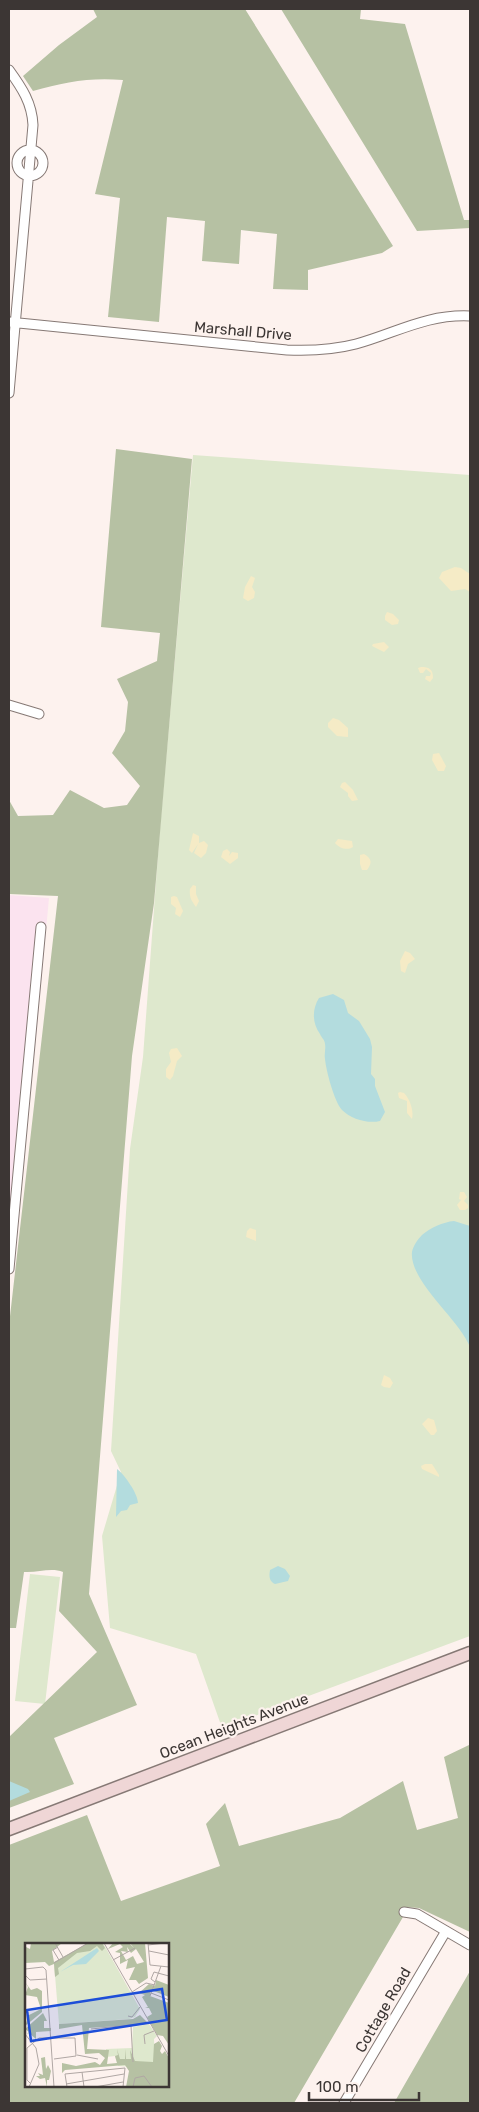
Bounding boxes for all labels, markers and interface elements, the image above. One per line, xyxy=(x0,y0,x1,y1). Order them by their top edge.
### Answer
street label: Marshall Drive xyxy=(193,318,293,344)
street label: Ocean Heights Avenue xyxy=(157,1689,311,1763)
inset map xyxy=(25,1943,169,2087)
street label: Cottage Road xyxy=(351,1964,415,2056)
scale bar xyxy=(309,2070,419,2102)
text: 100 m xyxy=(316,2078,358,2096)

